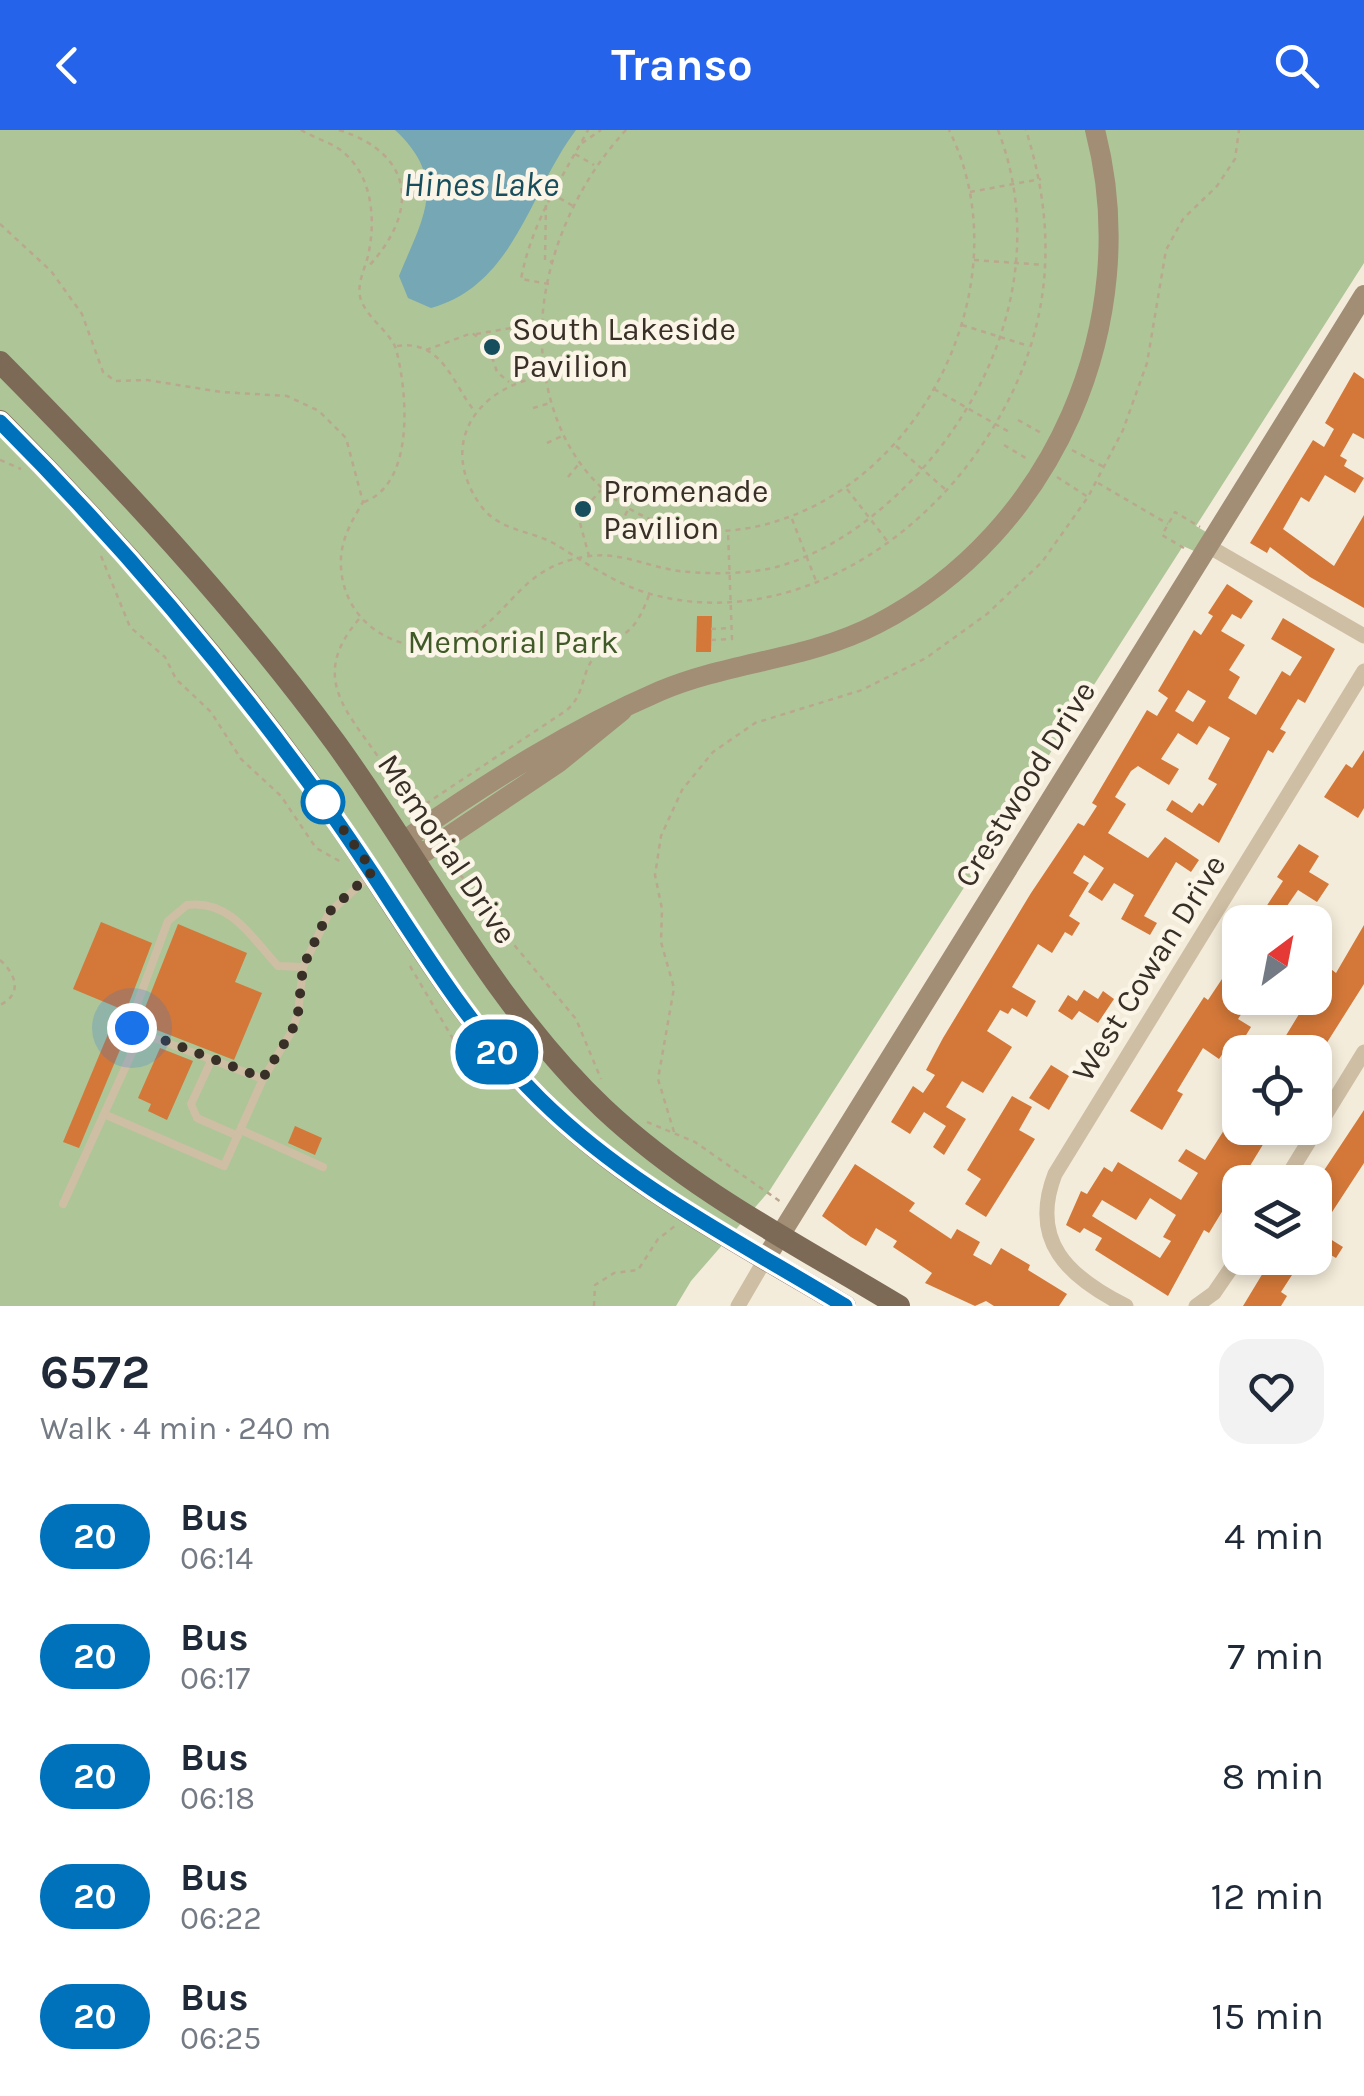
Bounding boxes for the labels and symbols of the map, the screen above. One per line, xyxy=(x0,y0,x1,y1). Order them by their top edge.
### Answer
water label: Hines Lake xyxy=(403,164,559,205)
place label: South Lakeside Pavilion xyxy=(512,311,736,385)
marker: South Lakeside Pavilion xyxy=(481,336,503,358)
place label: Promenade Pavilion xyxy=(603,473,768,547)
marker: Promenade Pavilion xyxy=(572,498,594,520)
park label: Memorial Park xyxy=(407,624,619,661)
street label: Crestwood Drive xyxy=(947,674,1103,894)
street label: Memorial Drive xyxy=(370,747,524,951)
unlabelled marker xyxy=(302,781,344,823)
street label: West Cowan Drive xyxy=(1064,848,1234,1088)
north arrow xyxy=(1222,905,1332,1015)
your location xyxy=(107,1003,157,1053)
line badge: 20 xyxy=(452,1020,542,1084)

